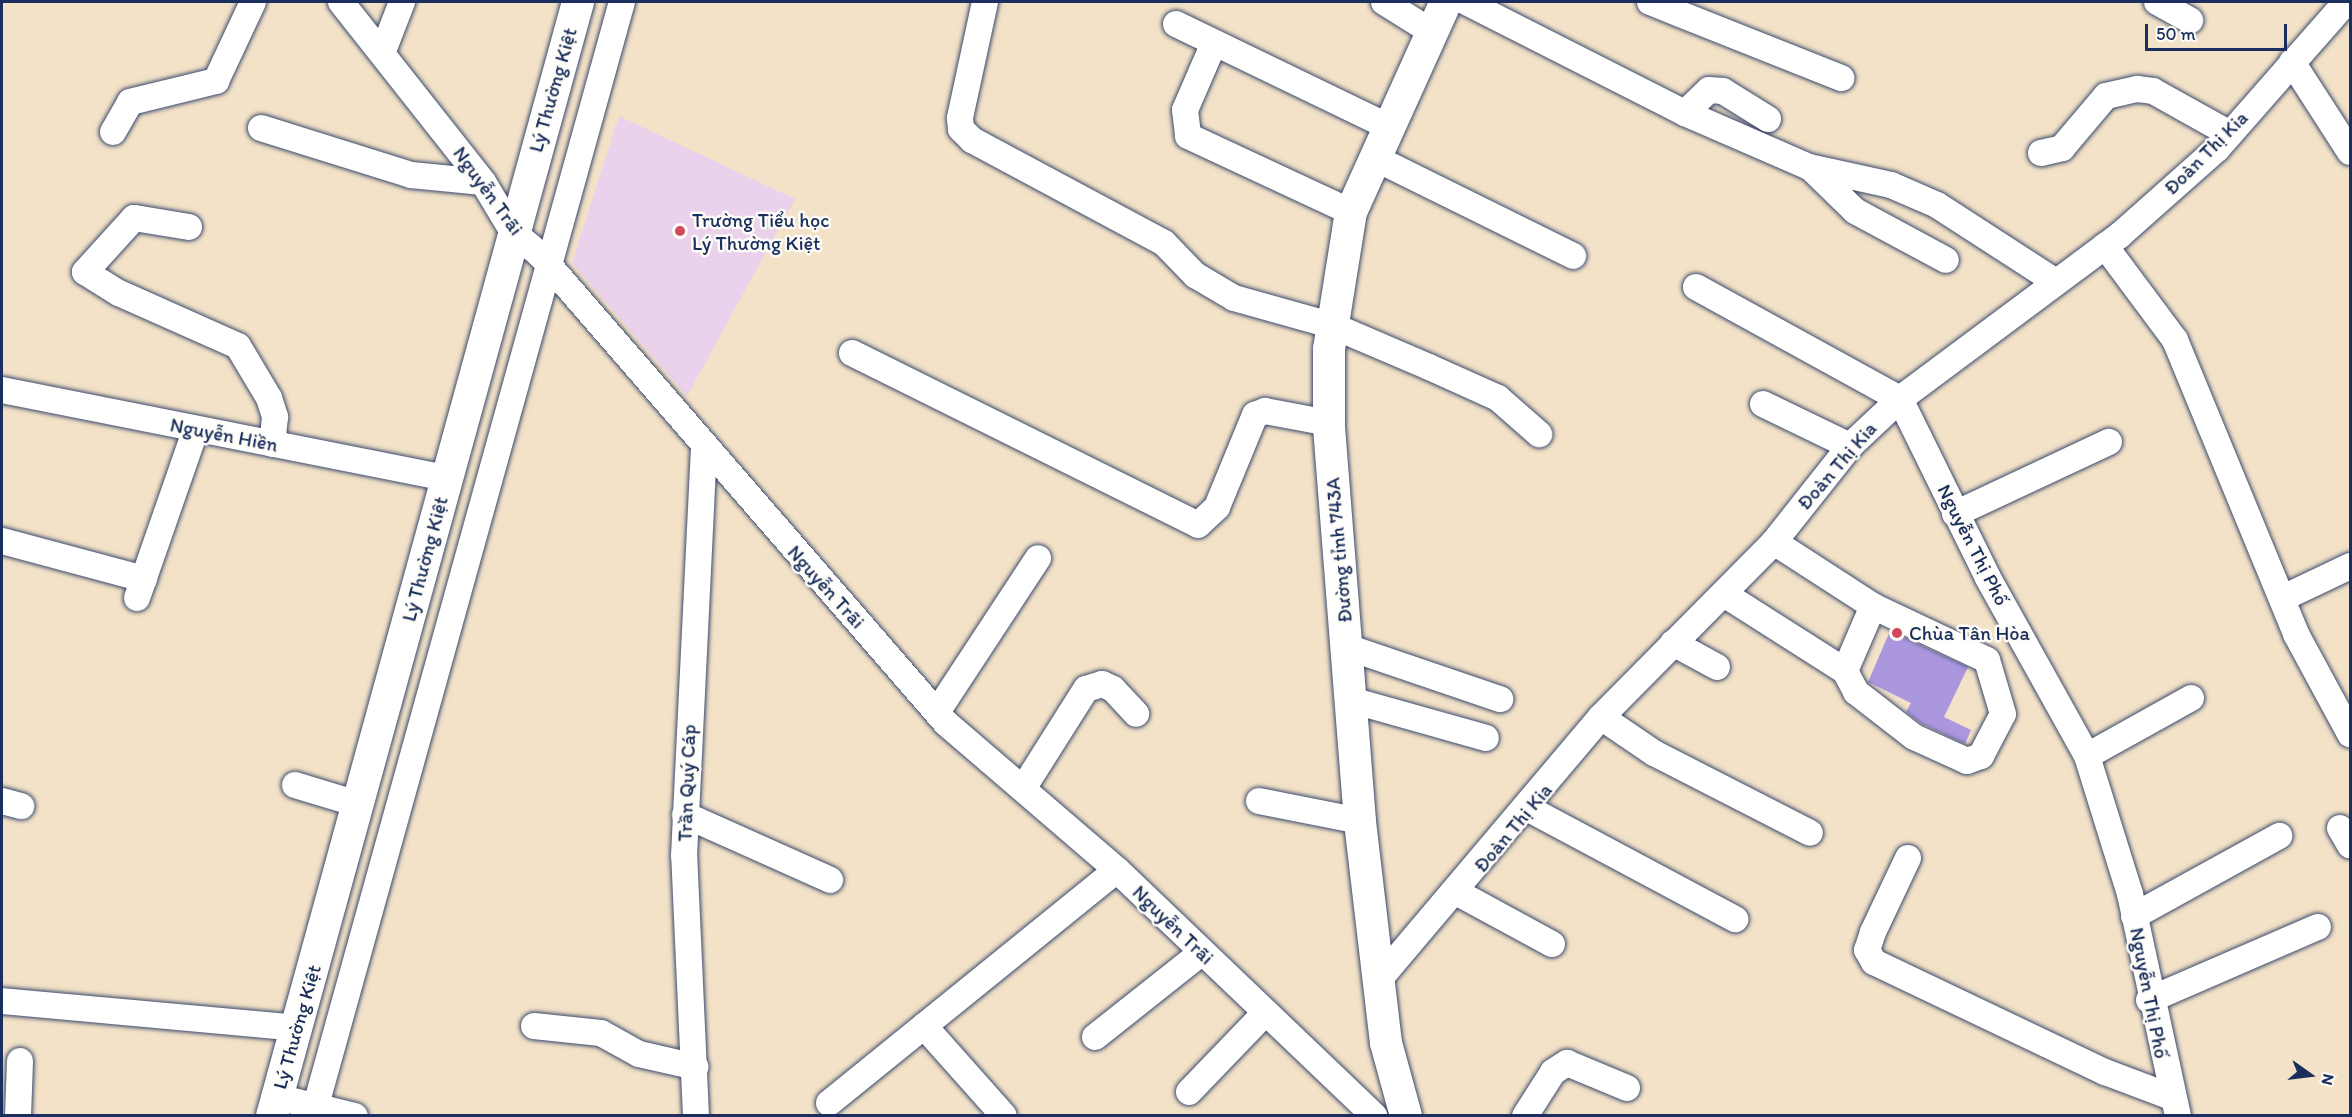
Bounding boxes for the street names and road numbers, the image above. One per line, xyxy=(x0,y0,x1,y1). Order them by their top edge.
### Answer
street label: Lý Thường Kiệt xyxy=(524,25,582,155)
street label: Đoàn Thị Kia xyxy=(2159,106,2253,200)
street label: Nguyễn Trãi xyxy=(448,142,528,240)
street label: Nguyễn Hiền xyxy=(168,413,280,457)
street label: Đoàn Thị Kia xyxy=(1792,417,1882,515)
street label: Đường tỉnh 743A xyxy=(1321,476,1357,624)
street label: Nguyễn Thị Phố xyxy=(1932,480,2014,610)
street label: Lý Thường Kiệt xyxy=(397,494,453,624)
street label: Nguyễn Trãi xyxy=(783,541,869,633)
street label: Trần Quý Cáp xyxy=(673,724,701,842)
street label: Đoàn Thị Kia xyxy=(1469,778,1557,878)
street label: Nguyễn Trãi xyxy=(1128,881,1218,969)
street label: Nguyễn Thị Phố xyxy=(2124,925,2174,1061)
street label: Lý Thường Kiệt xyxy=(268,962,326,1092)

